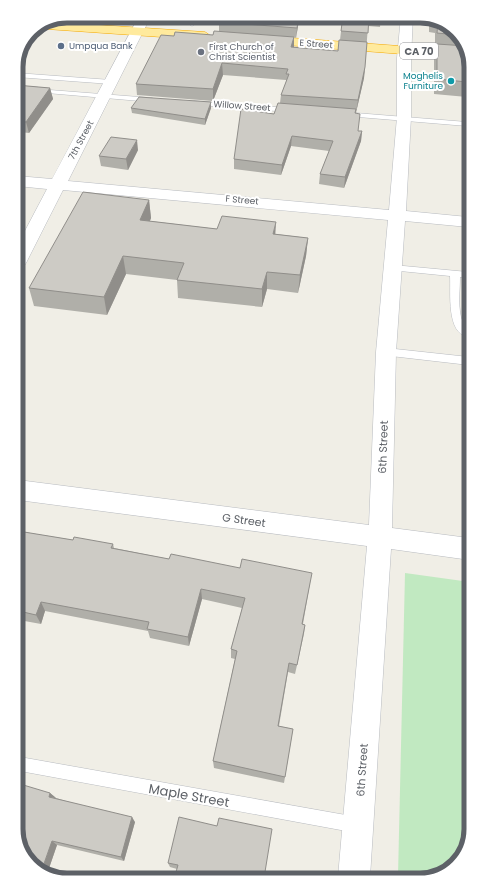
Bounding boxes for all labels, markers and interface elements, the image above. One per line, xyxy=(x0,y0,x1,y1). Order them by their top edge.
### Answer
street label: E Street xyxy=(299,37,333,51)
place label: Umpqua Bank xyxy=(69,40,133,52)
marker: Umpqua Bank xyxy=(56,41,66,51)
place label: First Church of Christ Scientist xyxy=(209,41,275,63)
road number: CA 70 xyxy=(400,43,438,59)
marker: First Church of Christ Scientist xyxy=(196,47,206,57)
place label: Moghelis Furniture xyxy=(403,70,443,92)
marker: Moghelis Furniture xyxy=(446,76,456,86)
street label: Willow Street xyxy=(213,98,271,114)
street label: 7th Street xyxy=(66,118,96,162)
street label: F Street xyxy=(225,193,259,207)
street label: 6th Street xyxy=(374,420,392,474)
street label: G Street xyxy=(221,509,267,531)
street label: 6th Street xyxy=(352,743,372,797)
street label: Maple Street xyxy=(147,779,231,812)

